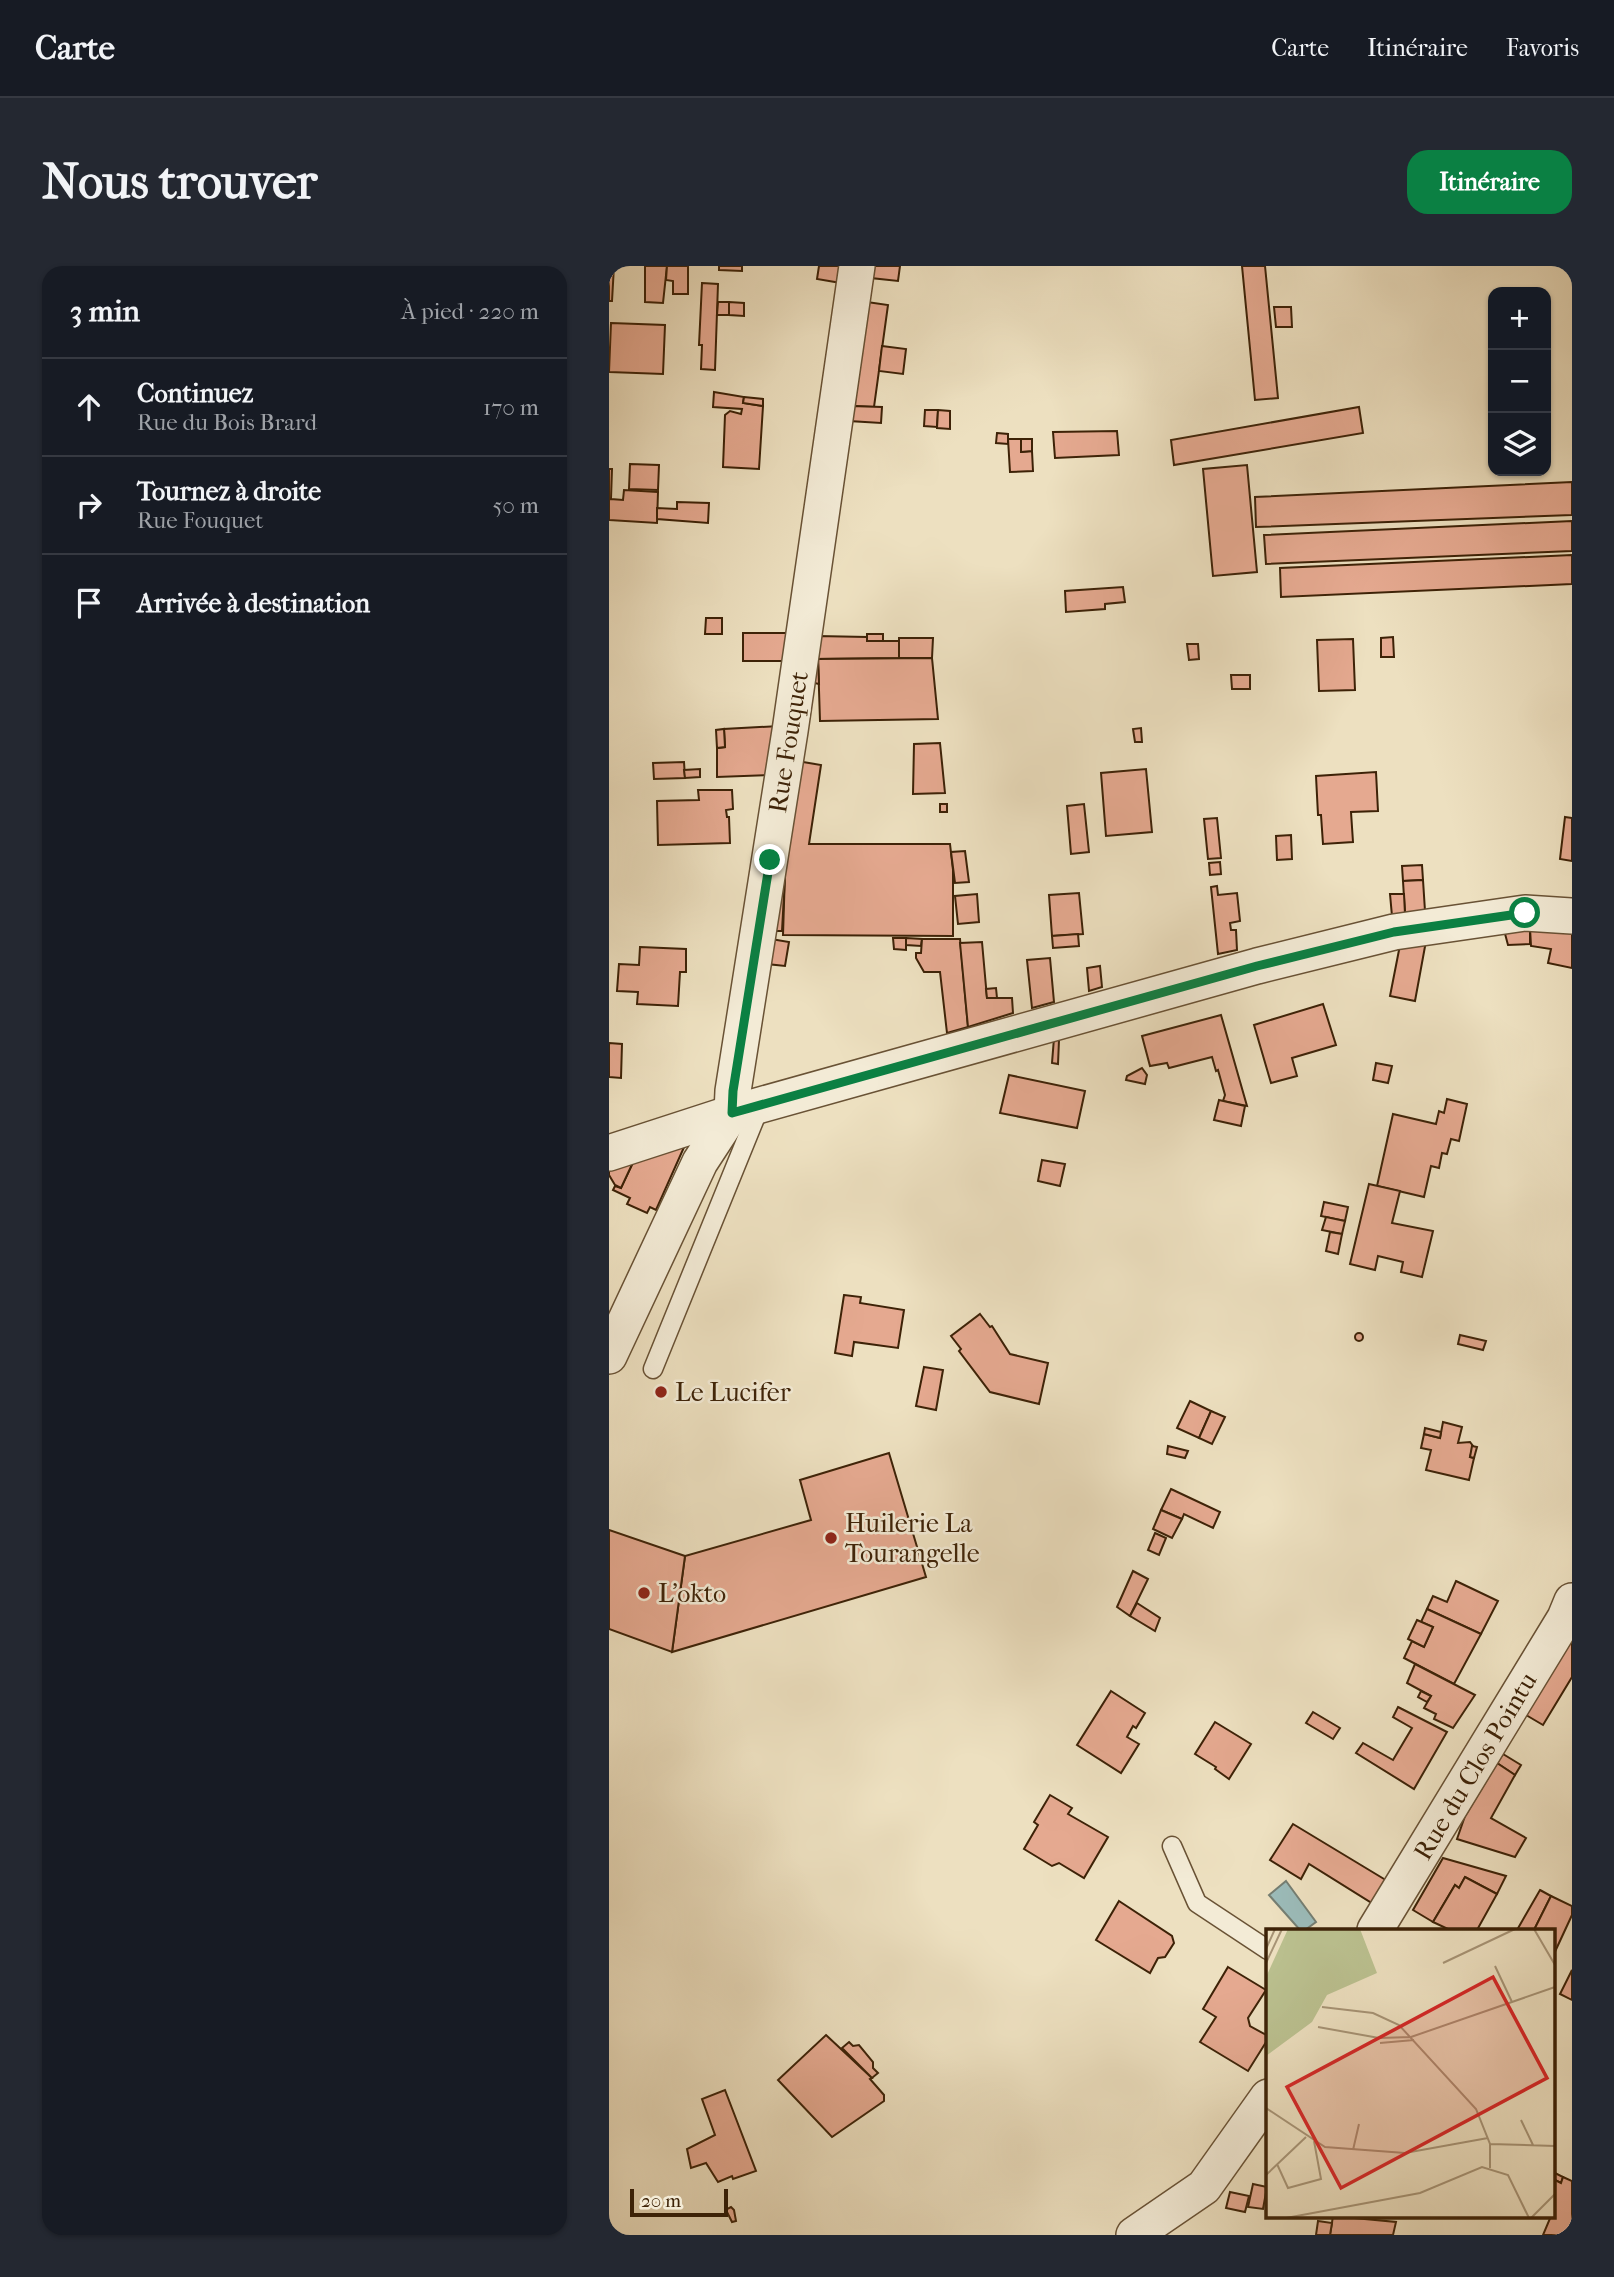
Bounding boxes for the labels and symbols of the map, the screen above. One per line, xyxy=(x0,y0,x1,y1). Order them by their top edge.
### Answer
street label: Rue Fouquet xyxy=(762,668,815,815)
route end xyxy=(754,844,785,875)
route start xyxy=(1509,897,1540,928)
place label: Le Lucifer xyxy=(675,1377,791,1408)
marker: Le Lucifer xyxy=(653,1384,669,1400)
place label: Huilerie La Tourangelle xyxy=(845,1508,980,1569)
marker: Huilerie La Tourangelle xyxy=(823,1530,839,1546)
place label: L'okto xyxy=(658,1578,726,1609)
marker: L'okto xyxy=(636,1585,652,1601)
street label: Rue du Clos Pointu xyxy=(1407,1667,1544,1866)
inset map xyxy=(1266,1929,1555,2218)
scale bar xyxy=(630,2186,728,2218)

